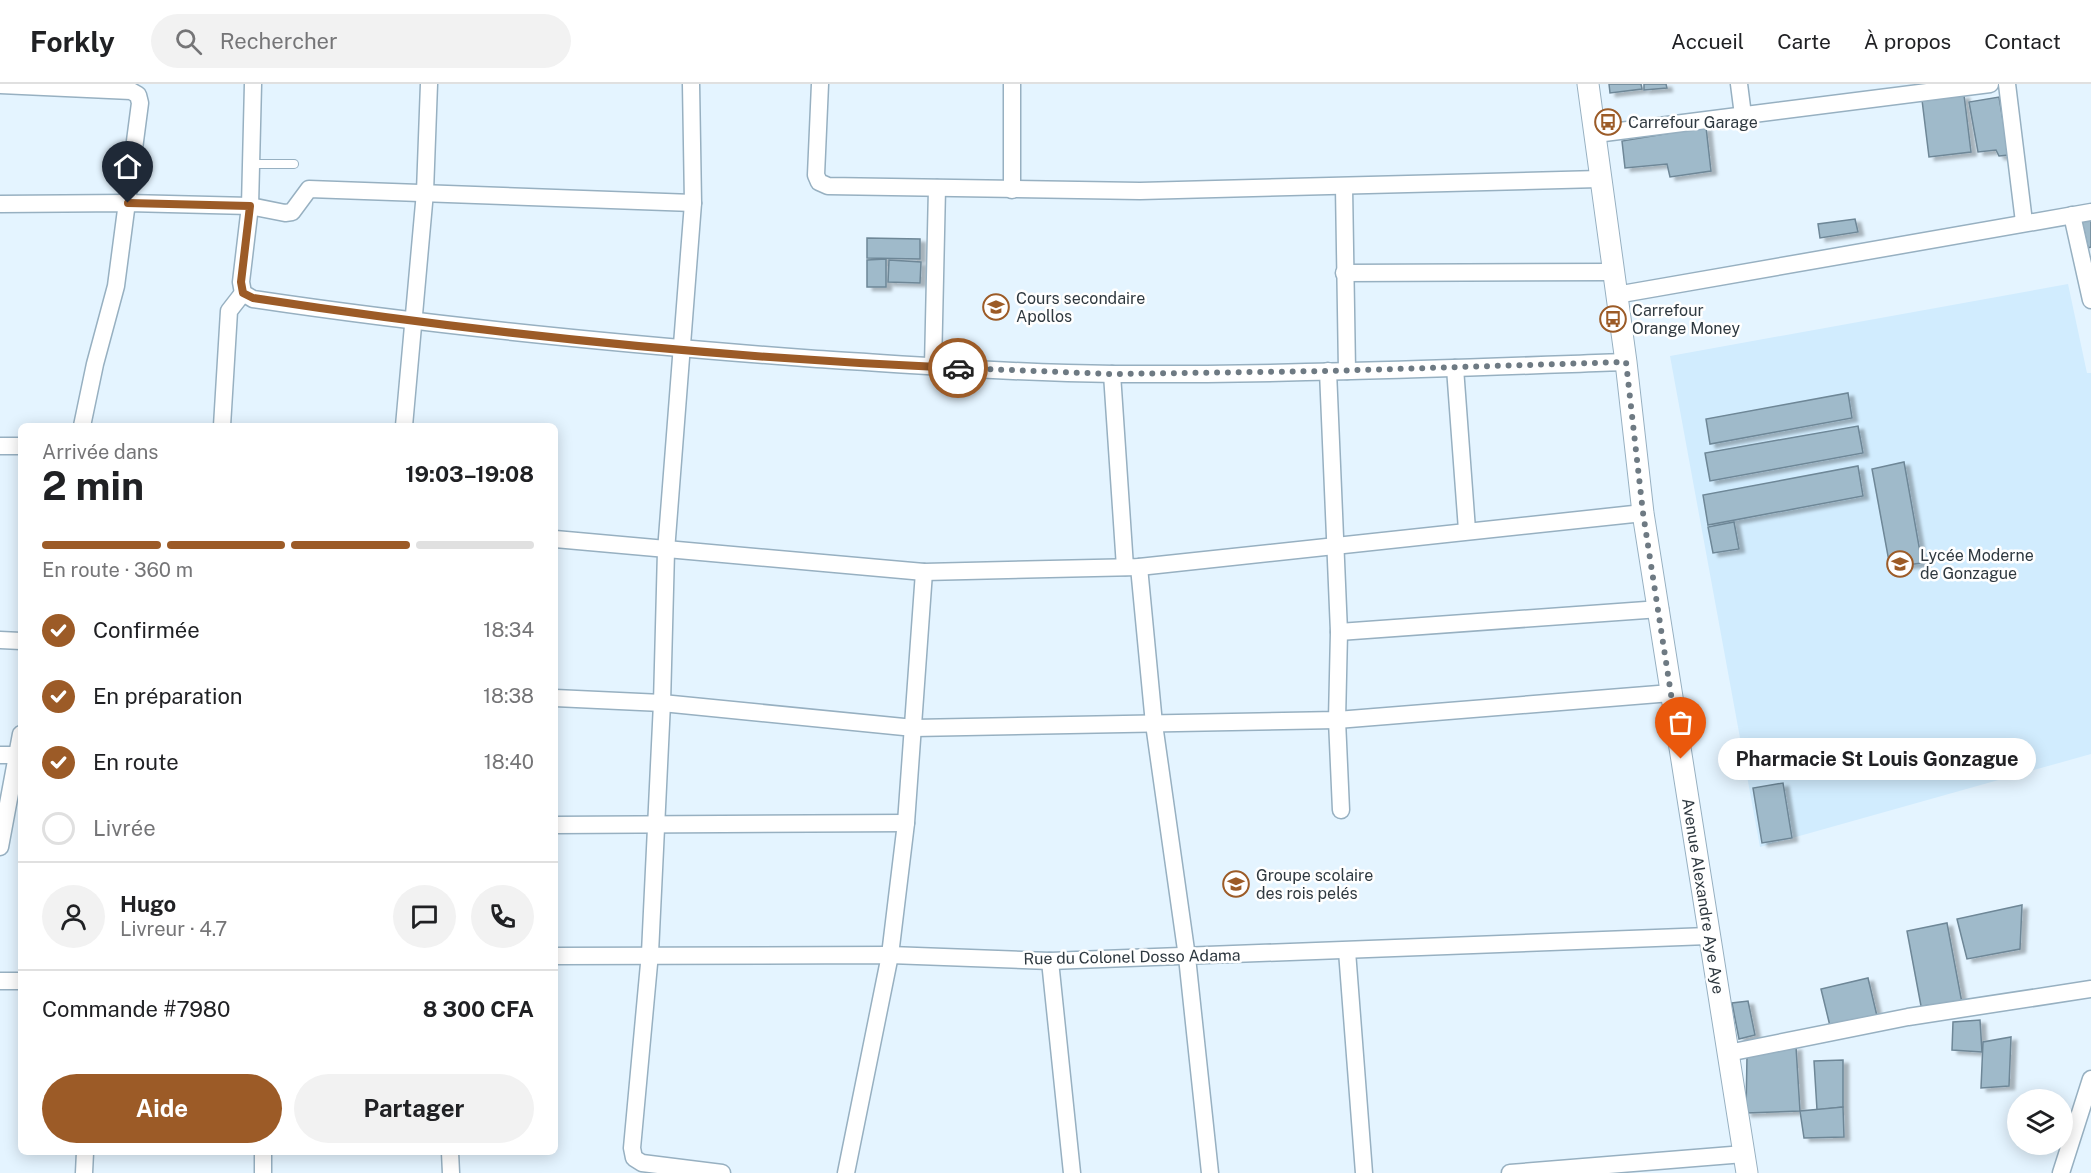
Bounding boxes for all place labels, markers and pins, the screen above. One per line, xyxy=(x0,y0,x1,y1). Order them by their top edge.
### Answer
bus stop icon: Carrefour Garage xyxy=(1593,107,1623,137)
place label: Carrefour Garage xyxy=(1628,113,1758,132)
pin xyxy=(102,141,153,203)
place label: Cours secondaire Apollos xyxy=(1016,289,1145,326)
school or university icon: Cours secondaire Apollos xyxy=(981,292,1011,322)
place label: Carrefour Orange Money xyxy=(1632,301,1741,338)
bus stop icon: Carrefour Orange Money xyxy=(1598,304,1628,334)
place label: Lycée Moderne de Gonzague xyxy=(1920,546,2034,583)
school or university icon: Lycée Moderne de Gonzague xyxy=(1885,549,1915,579)
pin xyxy=(1655,697,1706,759)
callout: Pharmacie St Louis Gonzague xyxy=(1717,738,2035,780)
place label: Groupe scolaire des rois pelés xyxy=(1256,866,1373,903)
school or university icon: Groupe scolaire des rois pelés xyxy=(1221,869,1251,899)

